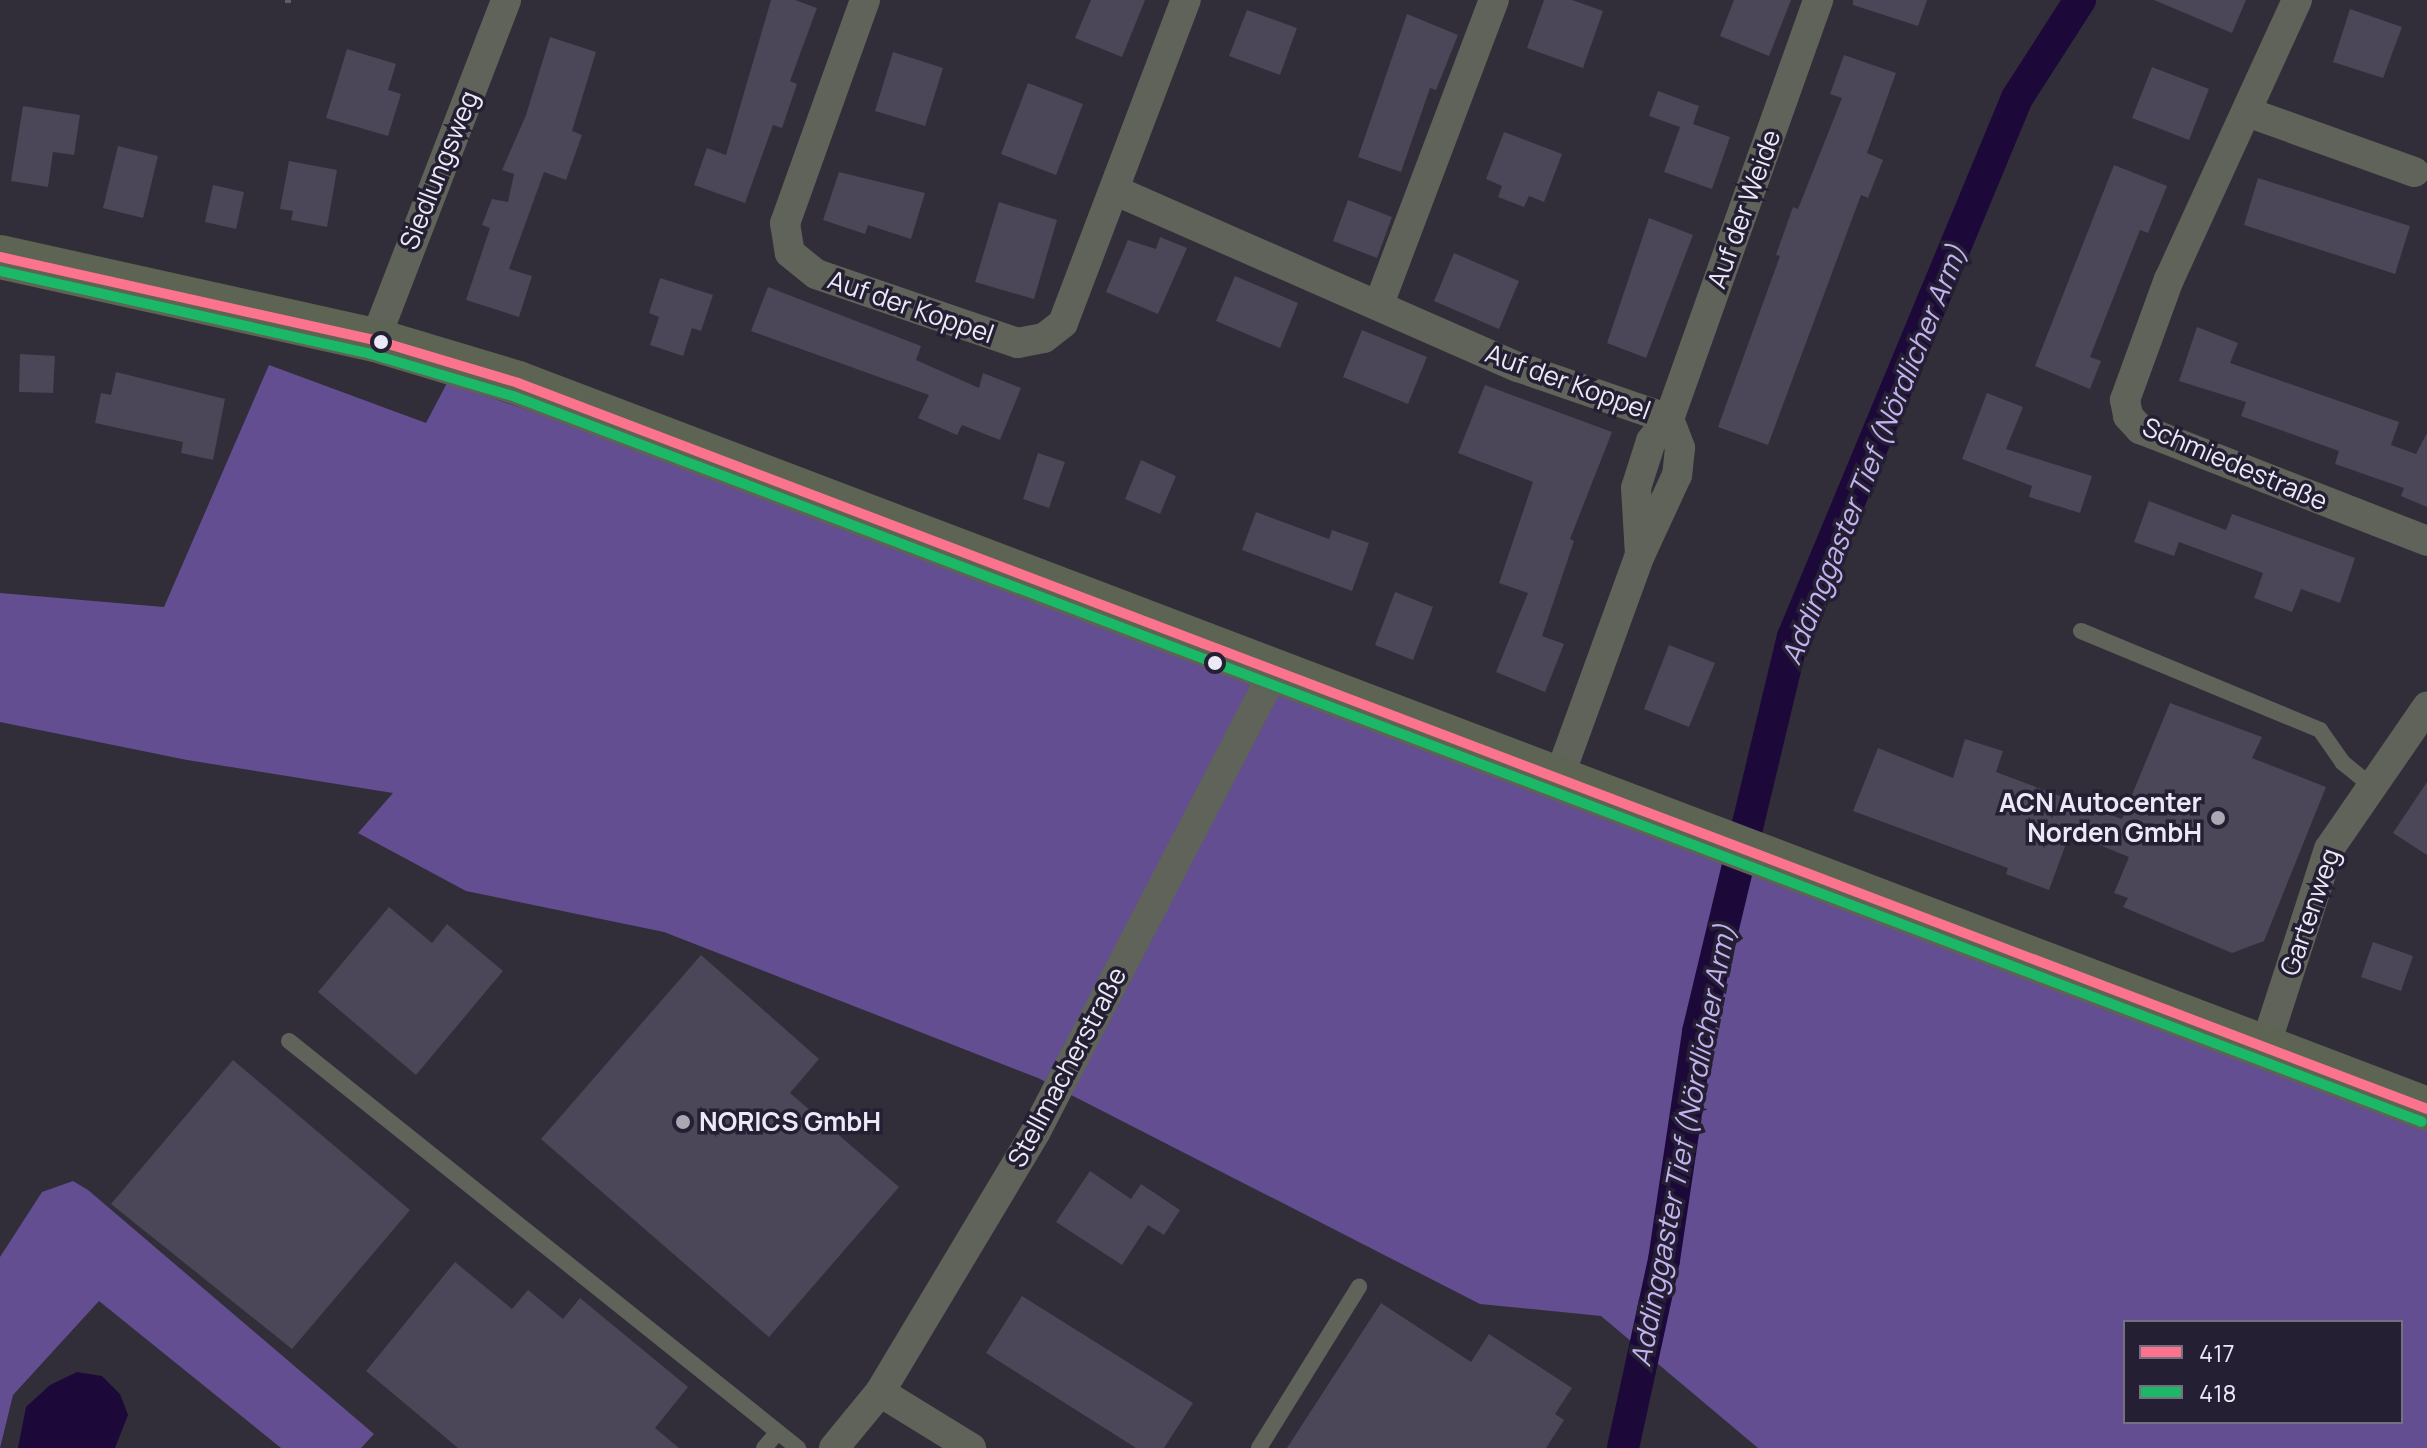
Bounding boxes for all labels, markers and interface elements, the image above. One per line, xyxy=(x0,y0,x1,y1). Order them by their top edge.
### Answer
street label: Siedlungsweg xyxy=(393,86,485,254)
street label: Auf der Weide xyxy=(1701,126,1787,292)
water label: Addinggaster Tief (Nördlicher Arm) xyxy=(1773,239,1973,669)
street label: Auf der Koppel xyxy=(824,264,998,350)
unlabelled marker xyxy=(373,334,389,350)
street label: Auf der Koppel xyxy=(1481,338,1655,426)
street label: Schmiedestraße xyxy=(2138,411,2332,517)
unlabelled marker xyxy=(1207,655,1223,671)
place label: ACN Autocenter Norden GmbH xyxy=(1999,787,2202,848)
marker: ACN Autocenter Norden GmbH xyxy=(2209,809,2227,827)
street label: Gartenweg xyxy=(2274,844,2346,980)
water label: Addinggaster Tief (Nördlicher Arm) xyxy=(1623,921,1741,1369)
street label: Stellmacherstraße xyxy=(1001,962,1133,1172)
place label: NORICS GmbH xyxy=(699,1106,881,1138)
marker: NORICS GmbH xyxy=(674,1113,692,1131)
legend xyxy=(2123,1320,2403,1424)
text: 417 xyxy=(2199,1336,2235,1369)
text: 418 xyxy=(2199,1376,2236,1409)

